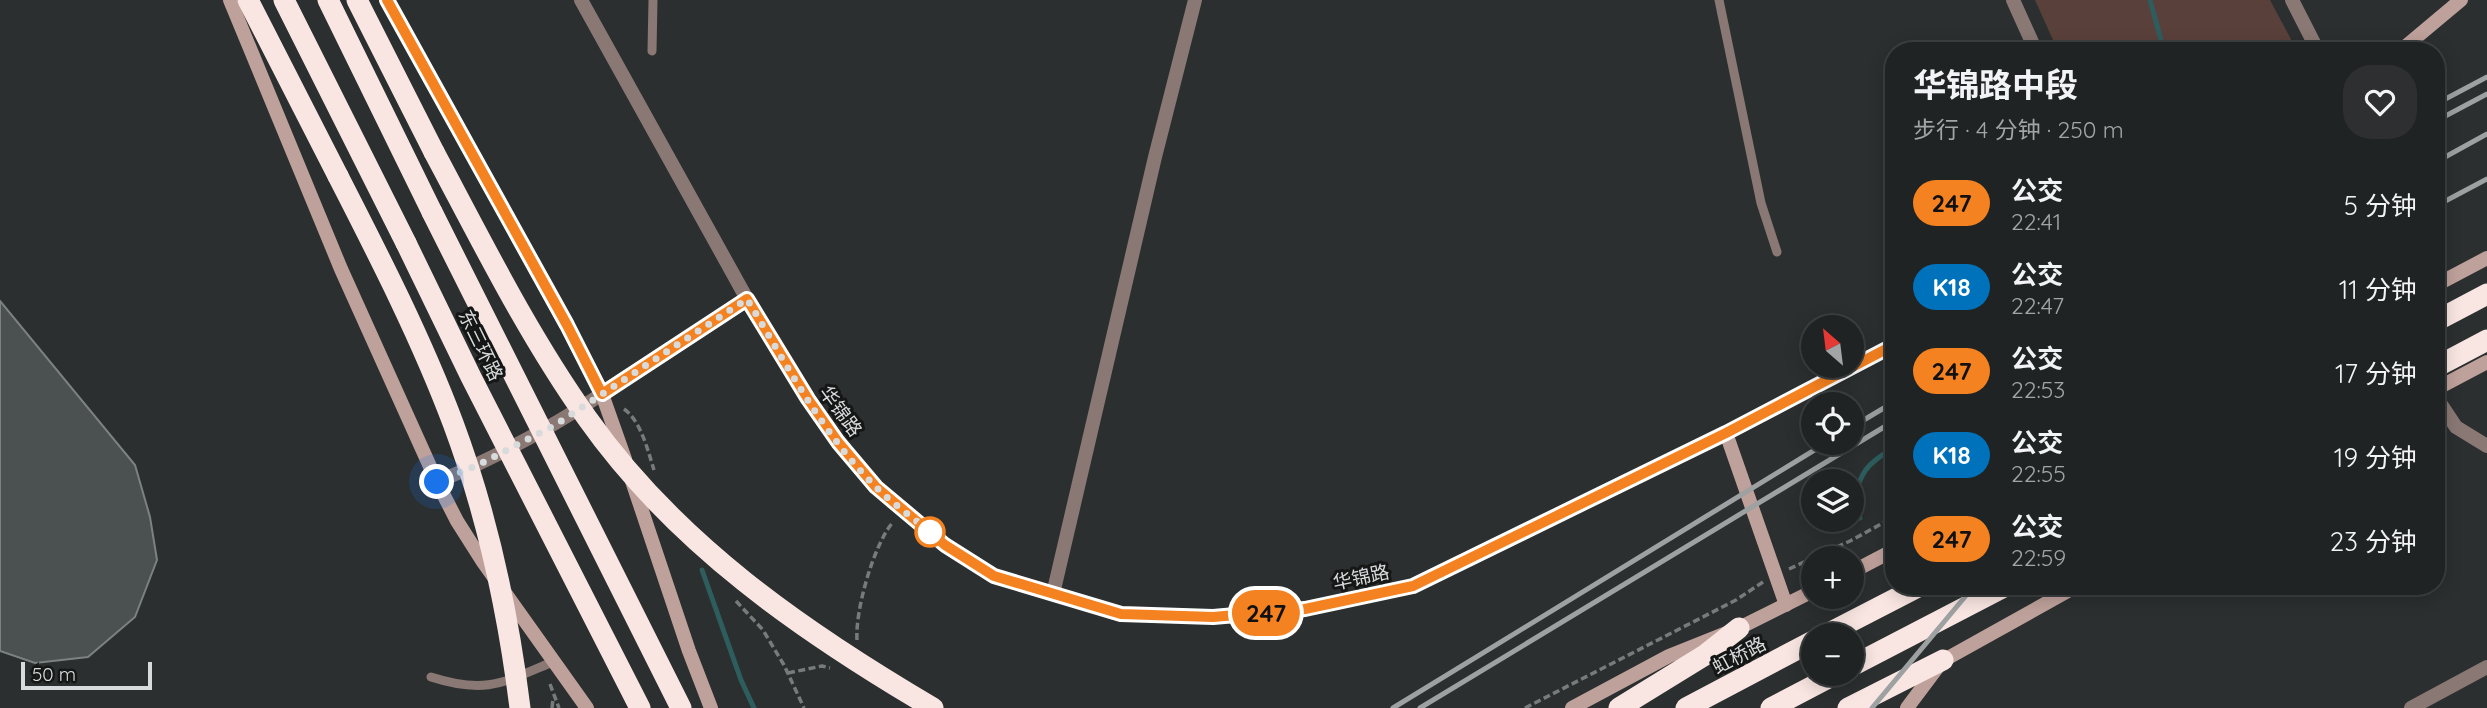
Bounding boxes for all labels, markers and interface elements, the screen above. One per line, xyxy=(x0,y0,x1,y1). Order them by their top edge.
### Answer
text: 华锦路中段 xyxy=(1913,64,2078,105)
button: heart xyxy=(2343,65,2417,139)
text: 步行 · 4 分钟 · 250 m xyxy=(1913,115,2124,144)
text: 公交 xyxy=(2011,174,2063,207)
text: 247 xyxy=(1931,188,1972,218)
text: 5 分钟 xyxy=(2344,189,2417,222)
text: 22:41 xyxy=(2011,207,2061,236)
text: 公交 xyxy=(2011,258,2063,291)
text: K18 xyxy=(1932,272,1971,302)
text: 11 分钟 xyxy=(2339,273,2417,306)
text: 22:47 xyxy=(2011,291,2064,320)
street label: 东三环路 xyxy=(454,306,508,384)
north arrow xyxy=(1801,315,1864,378)
map controls xyxy=(1801,315,1864,686)
text: 公交 xyxy=(2011,342,2063,375)
text: 247 xyxy=(1931,356,1972,386)
text: 17 分钟 xyxy=(2335,357,2417,390)
text: 22:53 xyxy=(2011,375,2065,404)
street label: 华锦路 xyxy=(815,381,867,441)
button: locate xyxy=(1801,392,1864,455)
text: 公交 xyxy=(2011,426,2063,459)
text: K18 xyxy=(1932,440,1971,470)
text: 19 分钟 xyxy=(2334,441,2417,474)
text: 22:55 xyxy=(2011,459,2066,488)
your location xyxy=(419,464,454,499)
button: layers xyxy=(1801,469,1864,532)
text: 公交 xyxy=(2011,510,2063,543)
unlabelled marker xyxy=(915,517,945,547)
text: 247 xyxy=(1931,524,1972,554)
text: 23 分钟 xyxy=(2330,525,2417,558)
text: 22:59 xyxy=(2011,543,2066,572)
button: + xyxy=(1801,546,1864,609)
street label: 华锦路 xyxy=(1331,559,1391,595)
line badge: 247 xyxy=(1226,590,1306,636)
text: 247 xyxy=(1246,598,1286,628)
button: − xyxy=(1801,623,1864,686)
street label: 虹桥路 xyxy=(1708,631,1770,679)
scale bar xyxy=(21,659,152,691)
text: 50 m xyxy=(32,662,76,686)

